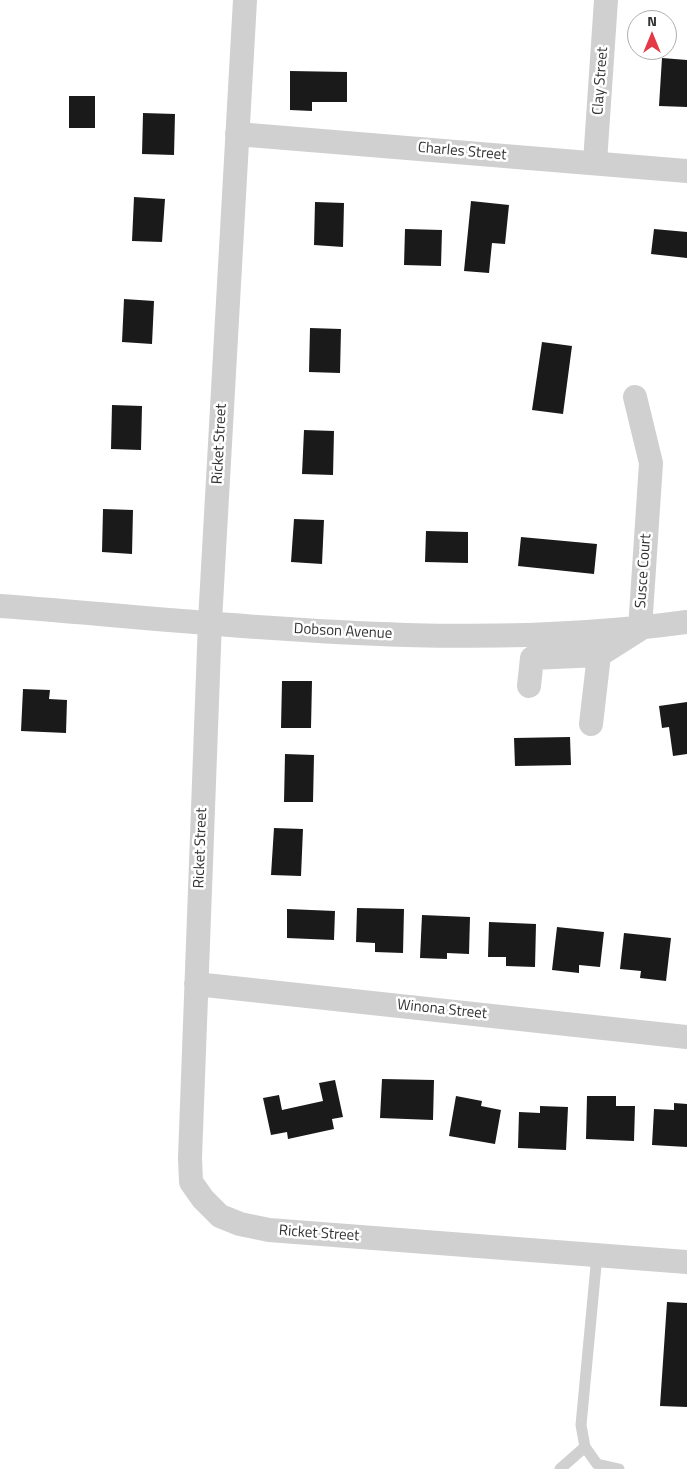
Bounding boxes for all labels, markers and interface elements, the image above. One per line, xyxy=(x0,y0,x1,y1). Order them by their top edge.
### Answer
north arrow xyxy=(627,10,677,60)
text: N xyxy=(647,10,657,31)
street label: Clay Street xyxy=(590,46,612,116)
street label: Charles Street xyxy=(417,139,507,165)
street label: Ricket Street xyxy=(209,403,231,485)
street label: Susce Court xyxy=(632,533,656,609)
street label: Dobson Avenue xyxy=(293,620,393,644)
street label: Ricket Street xyxy=(191,807,211,889)
street label: Winona Street xyxy=(396,996,488,1024)
street label: Ricket Street xyxy=(278,1222,360,1246)

